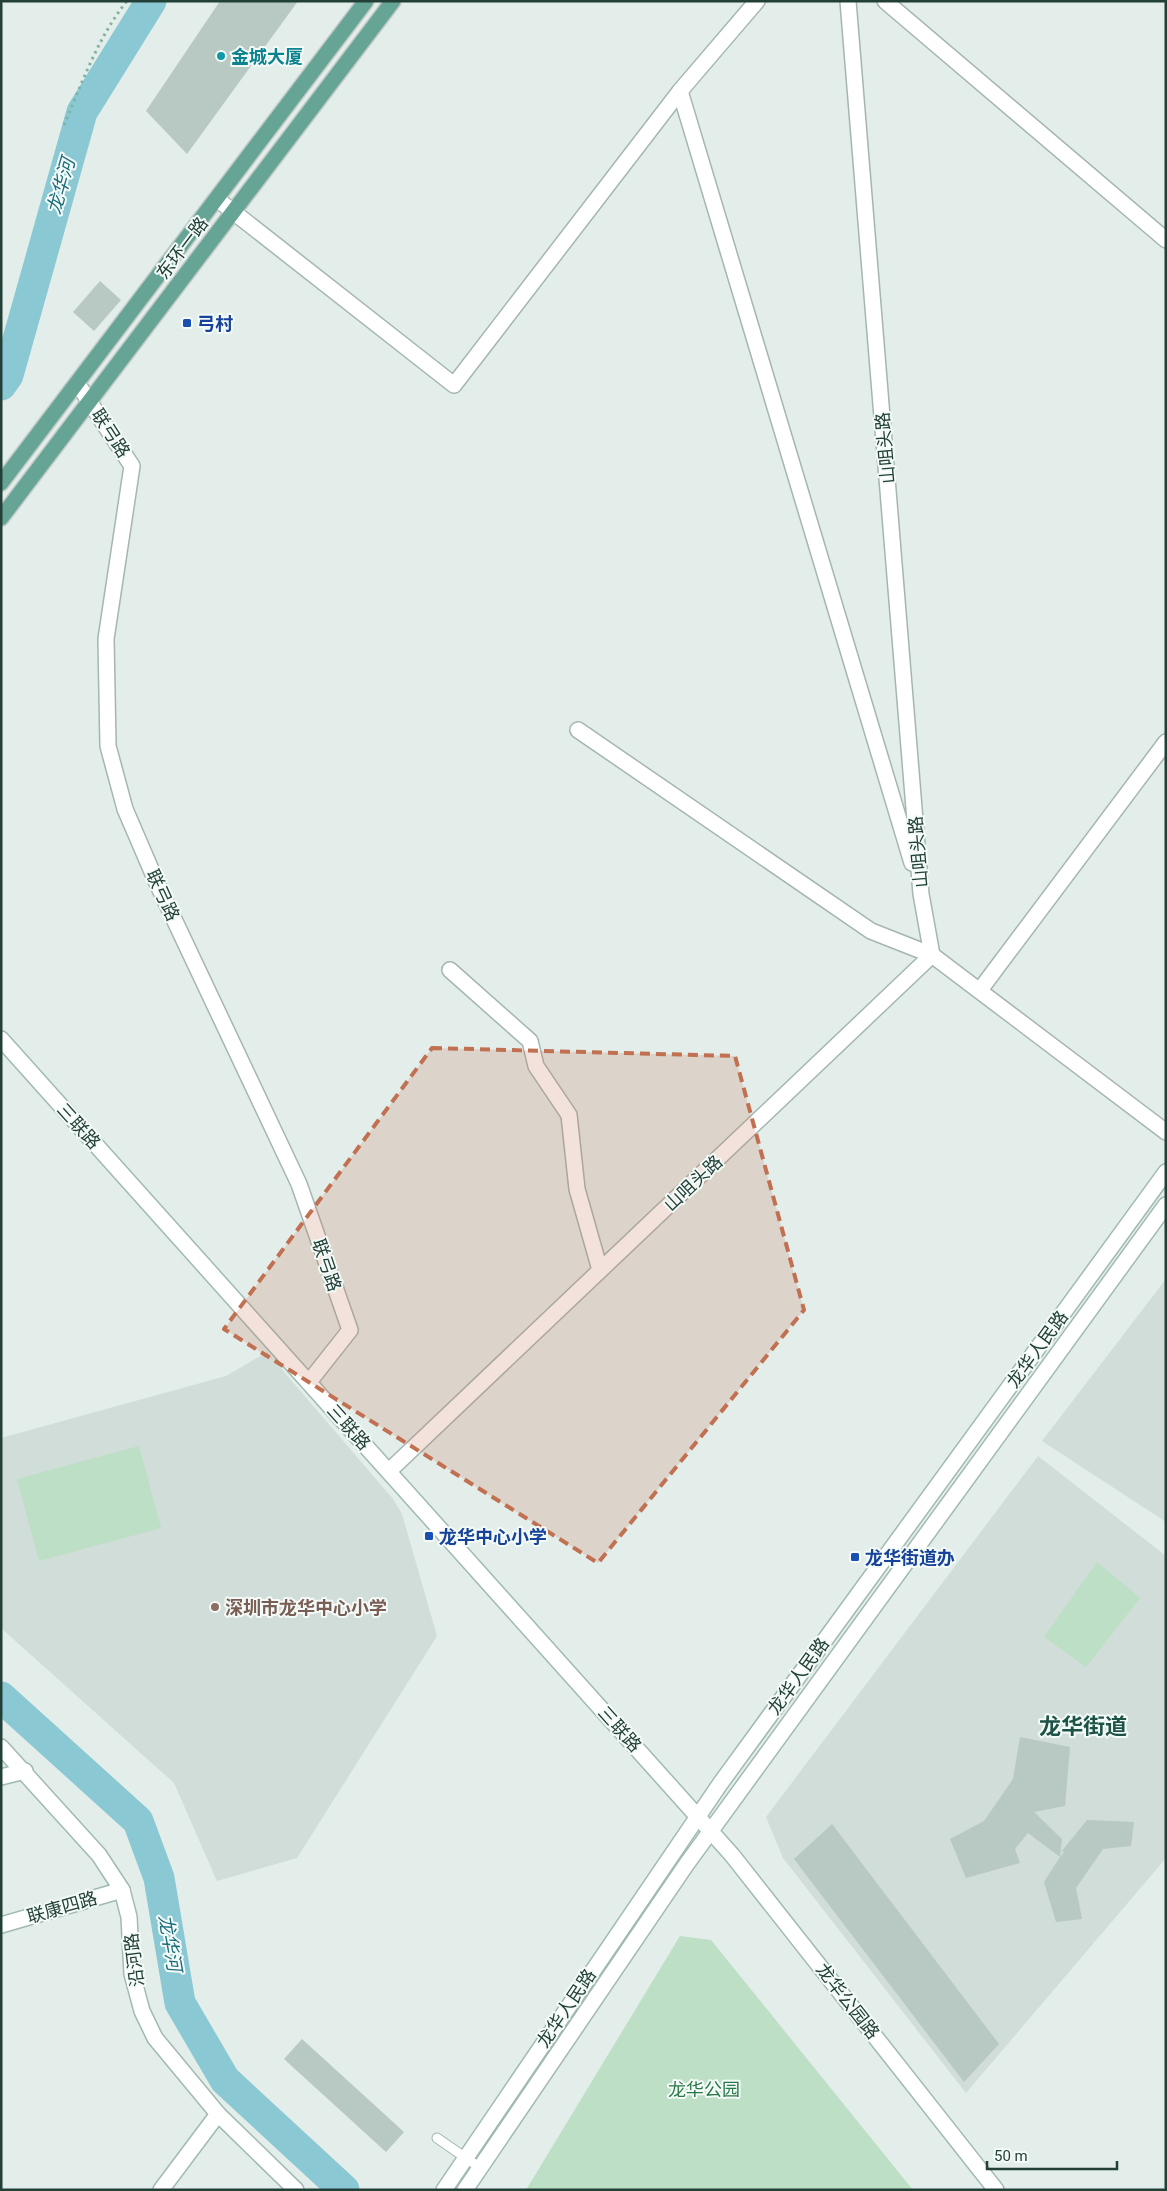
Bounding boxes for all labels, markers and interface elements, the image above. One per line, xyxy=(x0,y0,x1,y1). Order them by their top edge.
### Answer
place label: 金城大厦 xyxy=(231,46,303,67)
marker: 金城大厦 xyxy=(215,50,227,62)
water label: 龙华河 xyxy=(42,152,81,217)
street label: 东环一路 xyxy=(152,213,212,283)
place label: 弓村 xyxy=(197,313,233,334)
marker: 弓村 xyxy=(181,317,193,329)
street label: 联弓路 xyxy=(87,405,135,461)
street label: 山咀头路 xyxy=(871,411,899,485)
street label: 山咀头路 xyxy=(904,815,932,889)
street label: 联弓路 xyxy=(142,866,184,924)
street label: 三联路 xyxy=(53,1099,105,1153)
street label: 山咀头路 xyxy=(660,1151,726,1215)
street label: 联弓路 xyxy=(308,1236,346,1294)
street label: 龙华人民路 xyxy=(1002,1306,1072,1392)
street label: 三联路 xyxy=(323,1400,375,1454)
place label: 龙华中心小学 xyxy=(439,1526,547,1547)
marker: 龙华中心小学 xyxy=(423,1530,435,1542)
place label: 龙华街道办 xyxy=(865,1547,955,1568)
marker: 龙华街道办 xyxy=(849,1551,861,1563)
place label: 深圳市龙华中心小学 xyxy=(225,1597,387,1618)
marker: 深圳市龙华中心小学 xyxy=(209,1601,221,1613)
street label: 龙华人民路 xyxy=(763,1633,833,1719)
street label: 三联路 xyxy=(594,1702,646,1756)
district label: 龙华街道 xyxy=(1039,1714,1127,1739)
street label: 联康四路 xyxy=(25,1887,99,1927)
water label: 龙华河 xyxy=(154,1913,187,1977)
street label: 沿河路 xyxy=(120,1932,148,1988)
street label: 龙华公园路 xyxy=(812,1959,884,2043)
street label: 龙华人民路 xyxy=(532,1965,600,2051)
park label: 龙华公园 xyxy=(668,2079,740,2100)
scale bar xyxy=(987,2138,1117,2170)
text: 50 m xyxy=(994,2147,1028,2165)

